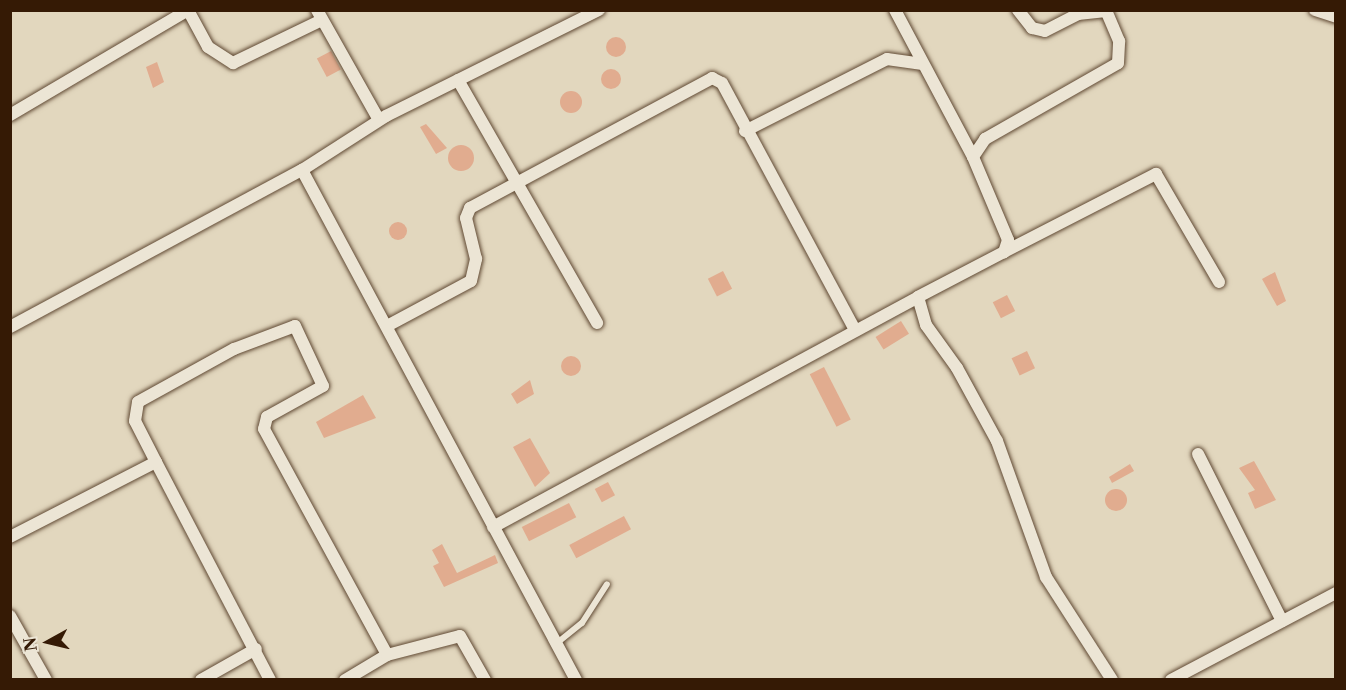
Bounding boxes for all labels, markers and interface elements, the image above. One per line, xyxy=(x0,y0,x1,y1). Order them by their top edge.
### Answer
north arrow xyxy=(18,612,78,672)
text: N xyxy=(19,636,41,653)

